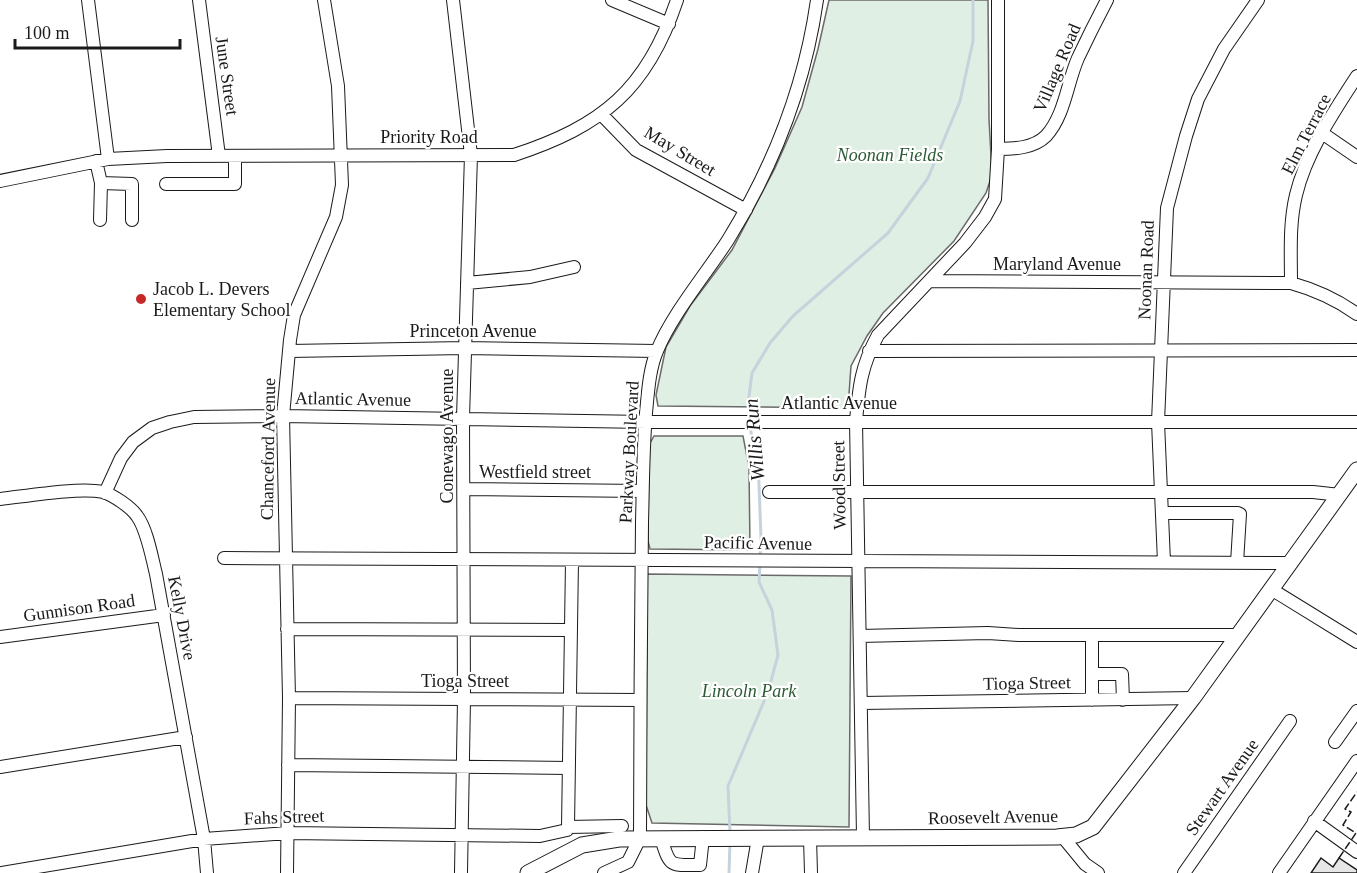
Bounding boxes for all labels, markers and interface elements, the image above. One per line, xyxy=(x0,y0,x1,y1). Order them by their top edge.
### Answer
scale bar xyxy=(15,12,180,50)
street label: Village Road xyxy=(1029,21,1085,115)
text: 100 m xyxy=(24,23,70,43)
street label: June Street xyxy=(212,35,242,117)
street label: Elm Terrace xyxy=(1277,90,1335,178)
street label: May Street xyxy=(641,122,719,180)
street label: Priority Road xyxy=(380,127,478,147)
park label: Noonan Fields xyxy=(836,145,943,165)
street label: Noonan Road xyxy=(1134,220,1158,320)
street label: Maryland Avenue xyxy=(993,254,1121,274)
place label: Jacob L. Devers Elementary School xyxy=(153,279,290,320)
marker: Jacob L. Devers Elementary School xyxy=(134,292,148,306)
street label: Princeton Avenue xyxy=(409,321,537,341)
street label: Conewago Avenue xyxy=(437,368,457,504)
street label: Chanceford Avenue xyxy=(257,378,279,520)
street label: Parkway Boulevard xyxy=(615,380,643,524)
street label: Atlantic Avenue xyxy=(295,388,411,410)
street label: Atlantic Avenue xyxy=(781,393,897,413)
water label: Willis Run xyxy=(739,398,769,482)
street label: Wood Street xyxy=(828,440,850,530)
street label: Westfield street xyxy=(479,462,591,482)
street label: Pacific Avenue xyxy=(704,532,812,554)
street label: Kelly Drive xyxy=(164,574,200,662)
street label: Gunnison Road xyxy=(22,590,136,626)
street label: Tioga Street xyxy=(421,671,509,691)
street label: Tioga Street xyxy=(983,672,1071,694)
park label: Lincoln Park xyxy=(701,681,797,701)
street label: Stewart Avenue xyxy=(1181,735,1263,839)
street label: Fahs Street xyxy=(243,806,325,828)
street label: Roosevelt Avenue xyxy=(928,806,1058,828)

